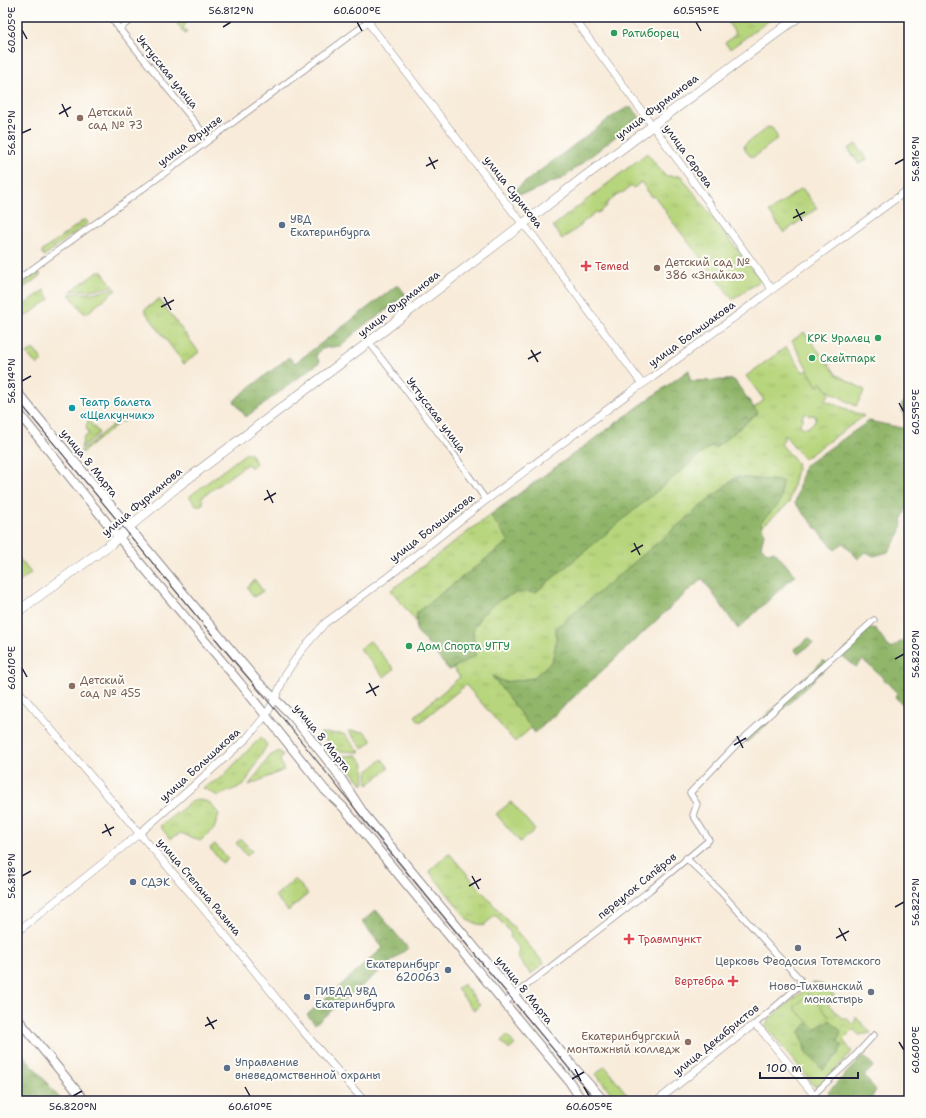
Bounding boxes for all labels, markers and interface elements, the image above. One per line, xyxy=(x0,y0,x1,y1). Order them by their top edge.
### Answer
text: 56.812°N xyxy=(208,4,254,17)
text: 60.600°E xyxy=(333,4,381,17)
text: 60.595°E xyxy=(673,4,719,17)
text: 60.605°E xyxy=(5,7,18,53)
place label: Ратиборец xyxy=(622,26,679,41)
marker: Ратиборец xyxy=(609,28,619,38)
street label: Уктусская улица xyxy=(133,32,201,112)
street label: улица Фурманова xyxy=(612,71,702,143)
place label: Детский сад № 73 xyxy=(88,105,143,133)
text: 56.812°N xyxy=(5,110,18,156)
street label: улица Фрунзе xyxy=(155,112,225,170)
marker: Детский сад № 73 xyxy=(75,113,85,123)
street label: улица Серова xyxy=(660,121,716,191)
text: 56.816°N xyxy=(909,136,922,182)
street label: улица Сурикова xyxy=(480,153,546,231)
place label: УВД Екатеринбурга xyxy=(290,212,370,240)
marker: УВД Екатеринбурга xyxy=(277,220,287,230)
place label: Детский сад № 386 «Знайка» xyxy=(665,255,750,283)
place label: Temed xyxy=(595,259,629,274)
marker: Temed xyxy=(580,260,592,272)
marker: Детский сад № 386 «Знайка» xyxy=(652,263,662,273)
street label: улица Фурманова xyxy=(355,267,443,341)
street label: улица Большакова xyxy=(646,297,738,371)
place label: КРК Уралец xyxy=(807,331,870,346)
marker: КРК Уралец xyxy=(873,333,883,343)
place label: Скейтпарк xyxy=(820,351,876,366)
marker: Скейтпарк xyxy=(807,353,817,363)
text: 56.814°N xyxy=(5,358,18,404)
street label: Уктусская улица xyxy=(403,374,469,456)
text: 60.595°E xyxy=(909,389,922,435)
place label: Театр балета «Щелкунчик» xyxy=(80,395,155,423)
marker: Театр балета «Щелкунчик» xyxy=(67,403,77,413)
street label: улица 8 Марта xyxy=(57,426,121,500)
street label: улица Фурманова xyxy=(99,464,185,540)
street label: улица Большакова xyxy=(387,490,478,566)
text: 56.820°N xyxy=(909,630,922,678)
place label: Дом Спорта УГГУ xyxy=(417,639,510,654)
marker: Дом Спорта УГГУ xyxy=(404,641,414,651)
text: 60.610°E xyxy=(5,646,18,690)
place label: Детский сад № 455 xyxy=(80,673,141,701)
marker: Детский сад № 455 xyxy=(67,681,77,691)
street label: улица 8 Марта xyxy=(290,701,354,775)
street label: улица Большакова xyxy=(156,725,244,805)
street label: улица Степана Разина xyxy=(154,835,244,939)
street label: переулок Сапёров xyxy=(594,849,680,923)
text: 56.818°N xyxy=(5,853,18,899)
place label: СДЭК xyxy=(141,875,170,890)
marker: СДЭК xyxy=(128,877,138,887)
text: 56.822°N xyxy=(909,878,922,926)
place label: Травмпункт xyxy=(638,932,702,947)
marker: Травмпункт xyxy=(623,933,635,945)
marker: Церковь Феодосия Тотемского xyxy=(793,943,803,953)
street label: улица 8 Марта xyxy=(492,953,556,1027)
place label: Церковь Феодосия Тотемского xyxy=(715,954,881,969)
place label: Екатеринбург 620063 xyxy=(366,957,440,985)
marker: Екатеринбург 620063 xyxy=(443,965,453,975)
place label: Вертебра xyxy=(675,974,724,989)
marker: Вертебра xyxy=(727,975,739,987)
place label: Ново-Тихвинский монастырь xyxy=(769,979,863,1007)
place label: ГИБДД УВД Екатеринбурга xyxy=(315,984,395,1012)
marker: Ново-Тихвинский монастырь xyxy=(866,987,876,997)
marker: ГИБДД УВД Екатеринбурга xyxy=(302,992,312,1002)
street label: улица Декабристов xyxy=(670,1000,762,1079)
text: 60.600°E xyxy=(909,1026,922,1074)
place label: Екатеринбургский монтажный колледж xyxy=(567,1029,681,1057)
marker: Екатеринбургский монтажный колледж xyxy=(683,1037,693,1047)
scale bar xyxy=(760,1054,858,1080)
place label: Управление вневедомственной охраны xyxy=(235,1055,381,1083)
text: 100 m xyxy=(766,1060,802,1076)
marker: Управление вневедомственной охраны xyxy=(222,1063,232,1073)
text: 56.820°N xyxy=(49,1100,97,1113)
text: 60.610°E xyxy=(228,1100,272,1113)
text: 60.605°E xyxy=(566,1100,612,1113)

